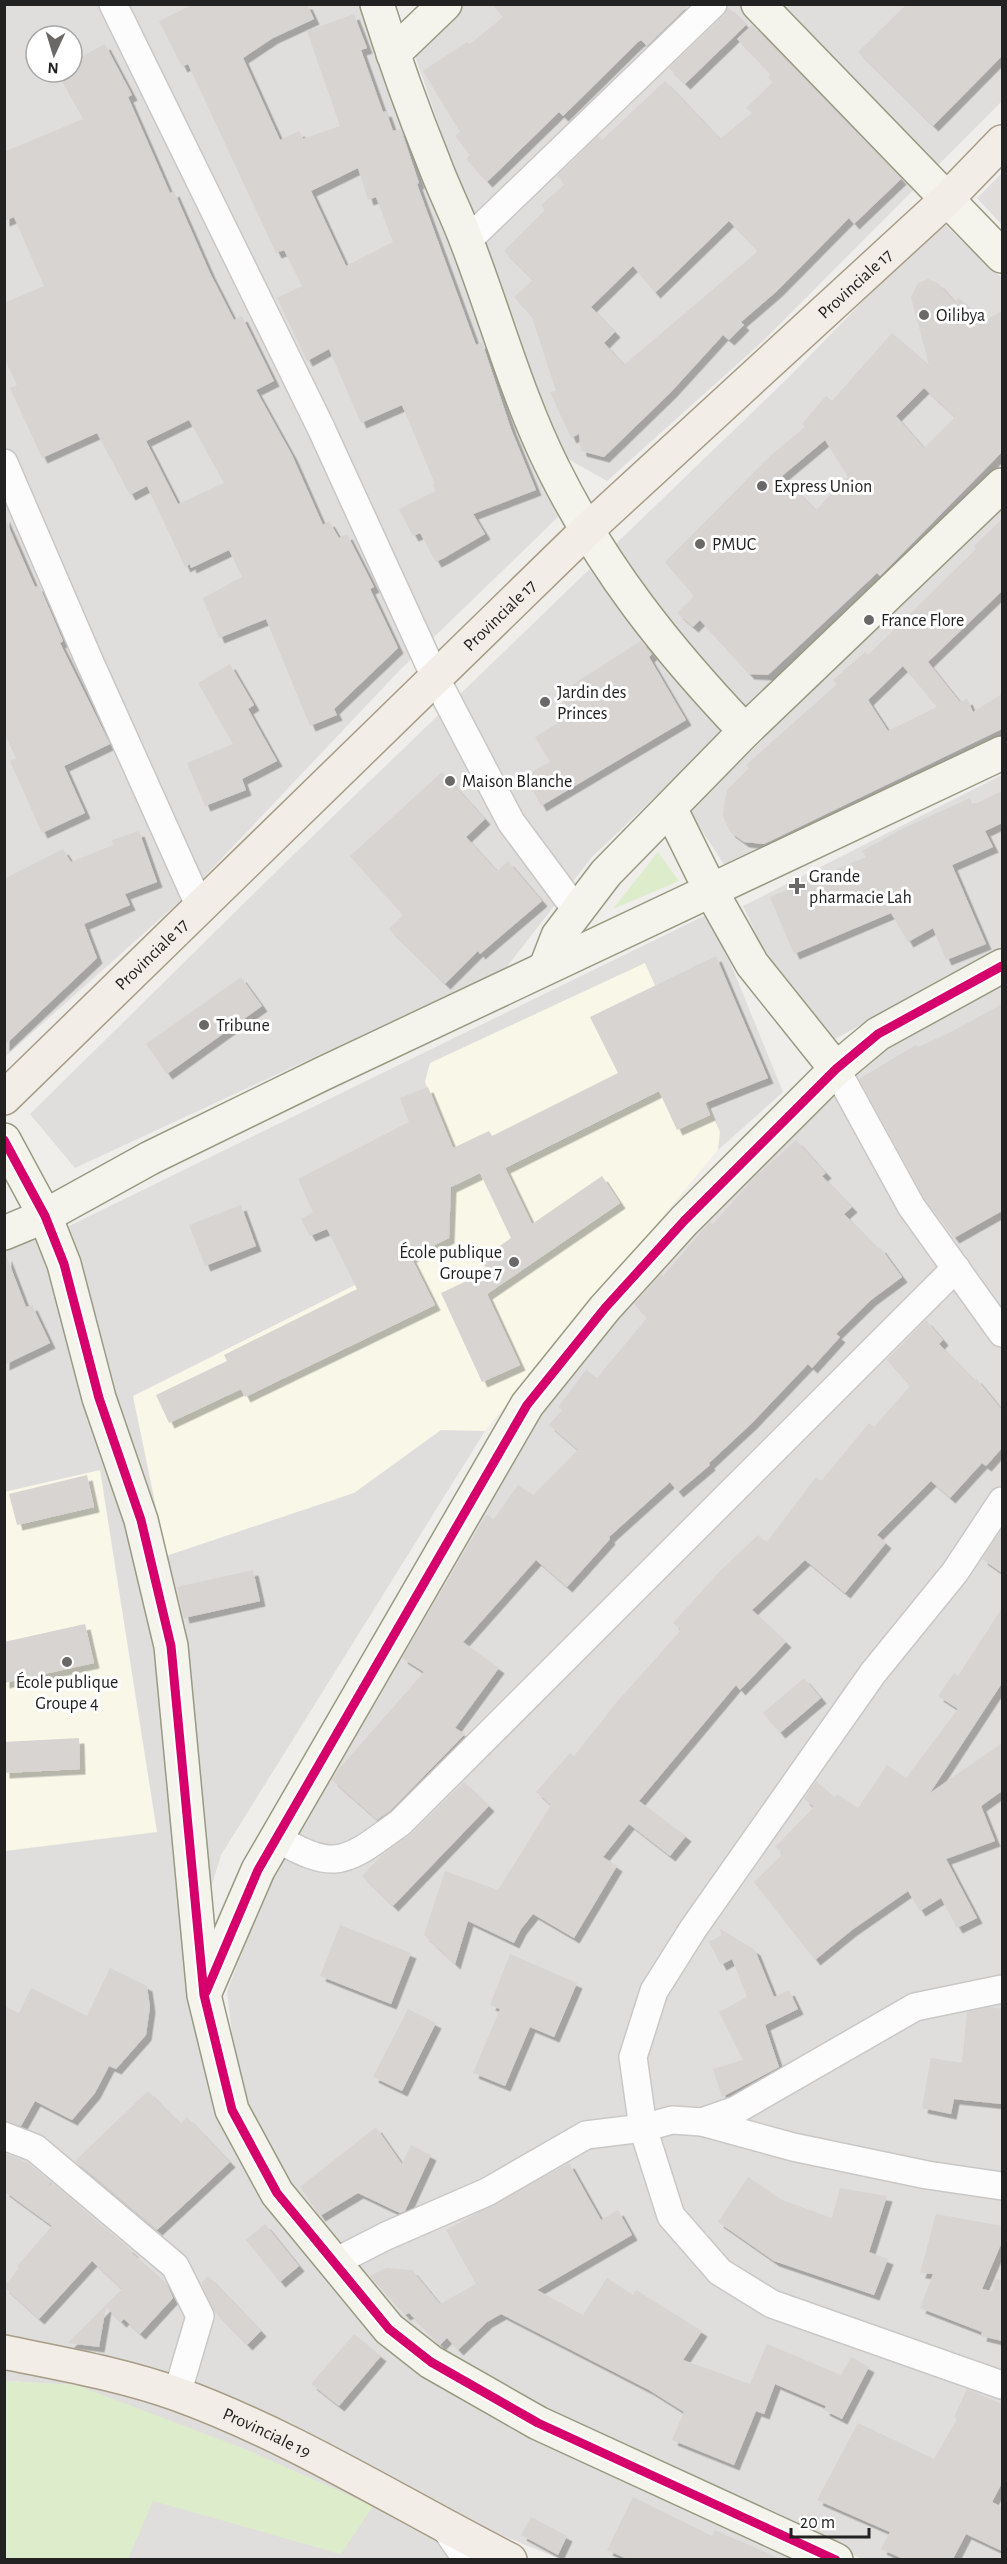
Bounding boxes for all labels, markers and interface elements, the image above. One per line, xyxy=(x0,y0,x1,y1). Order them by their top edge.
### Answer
north arrow xyxy=(24,24,84,84)
text: N xyxy=(47,60,59,76)
street label: Provinciale 17 xyxy=(815,246,896,323)
place label: Oilibya xyxy=(936,307,985,325)
marker: Oilibya xyxy=(917,308,931,322)
place label: Express Union xyxy=(774,478,872,496)
marker: Express Union xyxy=(755,479,769,493)
place label: PMUC xyxy=(712,536,756,554)
marker: PMUC xyxy=(693,537,707,551)
street label: Provinciale 17 xyxy=(460,577,540,655)
place label: France Flore xyxy=(881,612,964,630)
marker: France Flore xyxy=(862,613,876,627)
place label: Jardin des Princes xyxy=(557,684,626,723)
marker: Jardin des Princes xyxy=(538,695,552,709)
place label: Maison Blanche xyxy=(462,773,572,791)
marker: Maison Blanche xyxy=(443,774,457,788)
place label: Grande pharmacie Lah xyxy=(809,868,912,907)
marker: Grande pharmacie Lah xyxy=(790,879,804,893)
street label: Provinciale 17 xyxy=(112,916,192,994)
place label: Tribune xyxy=(216,1017,270,1035)
marker: Tribune xyxy=(197,1018,211,1032)
place label: École publique Groupe 7 xyxy=(399,1241,502,1283)
marker: École publique Groupe 7 xyxy=(507,1255,521,1269)
marker: École publique Groupe 4 xyxy=(60,1655,74,1669)
place label: École publique Groupe 4 xyxy=(16,1671,118,1713)
street label: Provinciale 19 xyxy=(220,2405,313,2462)
scale bar xyxy=(791,2501,869,2539)
text: 20 m xyxy=(800,2514,835,2532)

